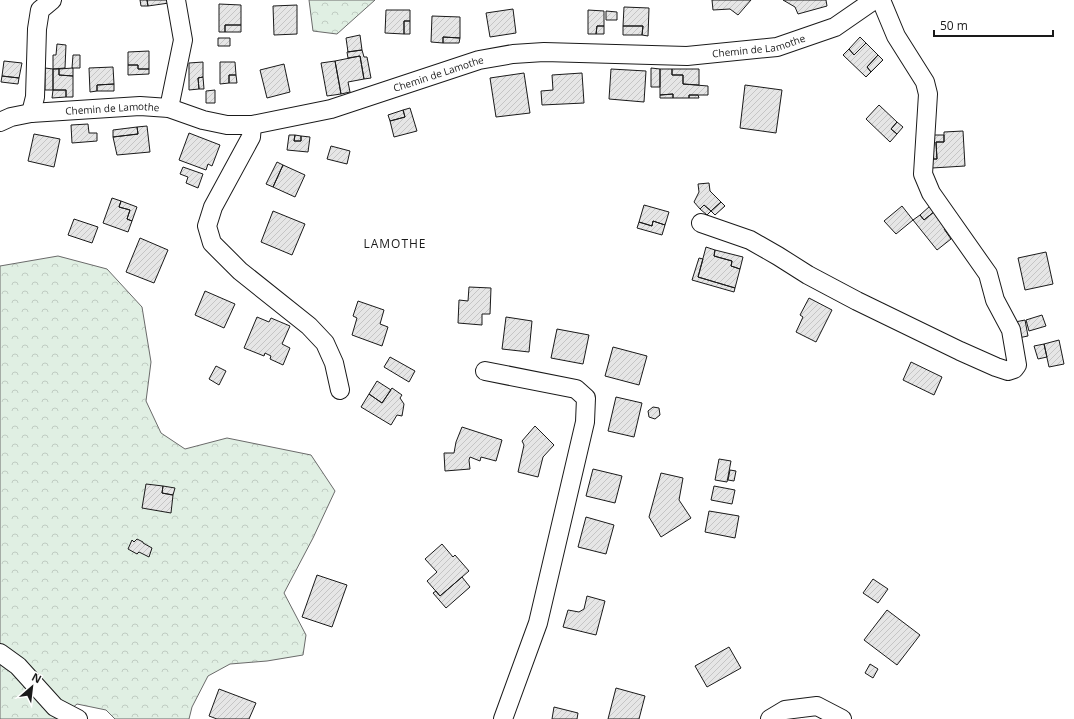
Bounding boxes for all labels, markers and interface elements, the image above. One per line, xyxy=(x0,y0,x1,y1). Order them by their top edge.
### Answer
scale bar xyxy=(934,12,1053,38)
text: 50 m xyxy=(940,17,968,34)
street label: Chemin de Lamothe xyxy=(711,31,807,60)
street label: Chemin de Lamothe xyxy=(391,52,485,95)
street label: Chemin de Lamothe xyxy=(65,99,160,118)
district label: LAMOTHE xyxy=(363,235,427,252)
north arrow xyxy=(12,667,52,707)
text: N xyxy=(29,669,44,686)

